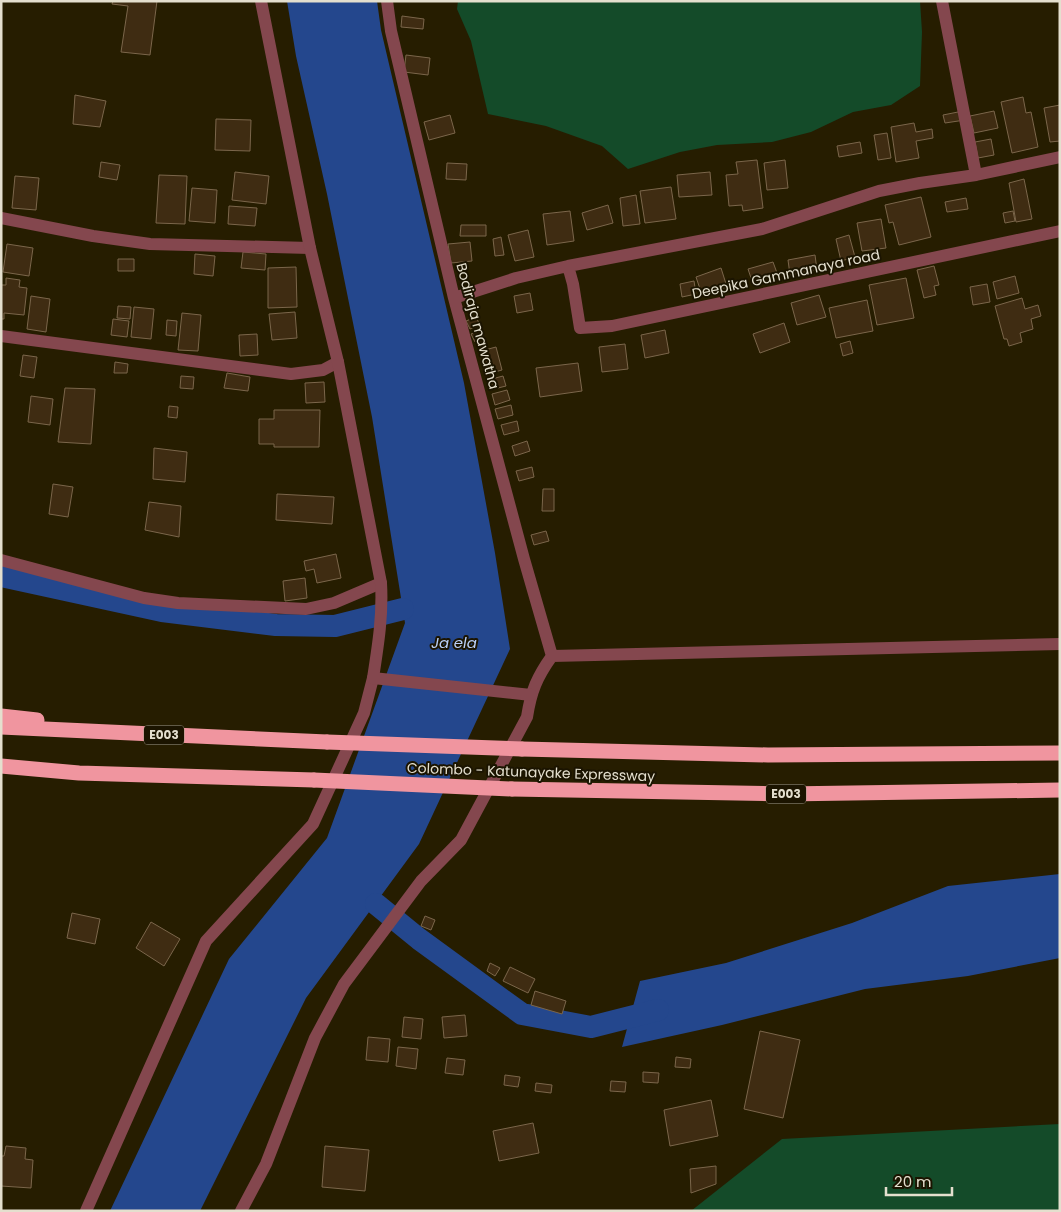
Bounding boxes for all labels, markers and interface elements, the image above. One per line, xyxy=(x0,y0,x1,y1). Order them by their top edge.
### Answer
street label: Deepika Gammanaya road xyxy=(690,244,882,304)
street label: Bodiraja mawatha xyxy=(451,261,505,391)
water label: Ja ela xyxy=(431,632,477,653)
road number: E003 xyxy=(144,726,184,744)
street label: Colombo - Katunayake Expressway xyxy=(407,758,655,786)
road number: E003 xyxy=(766,784,806,804)
scale bar xyxy=(886,1164,952,1196)
text: 20 m xyxy=(894,1171,932,1192)

